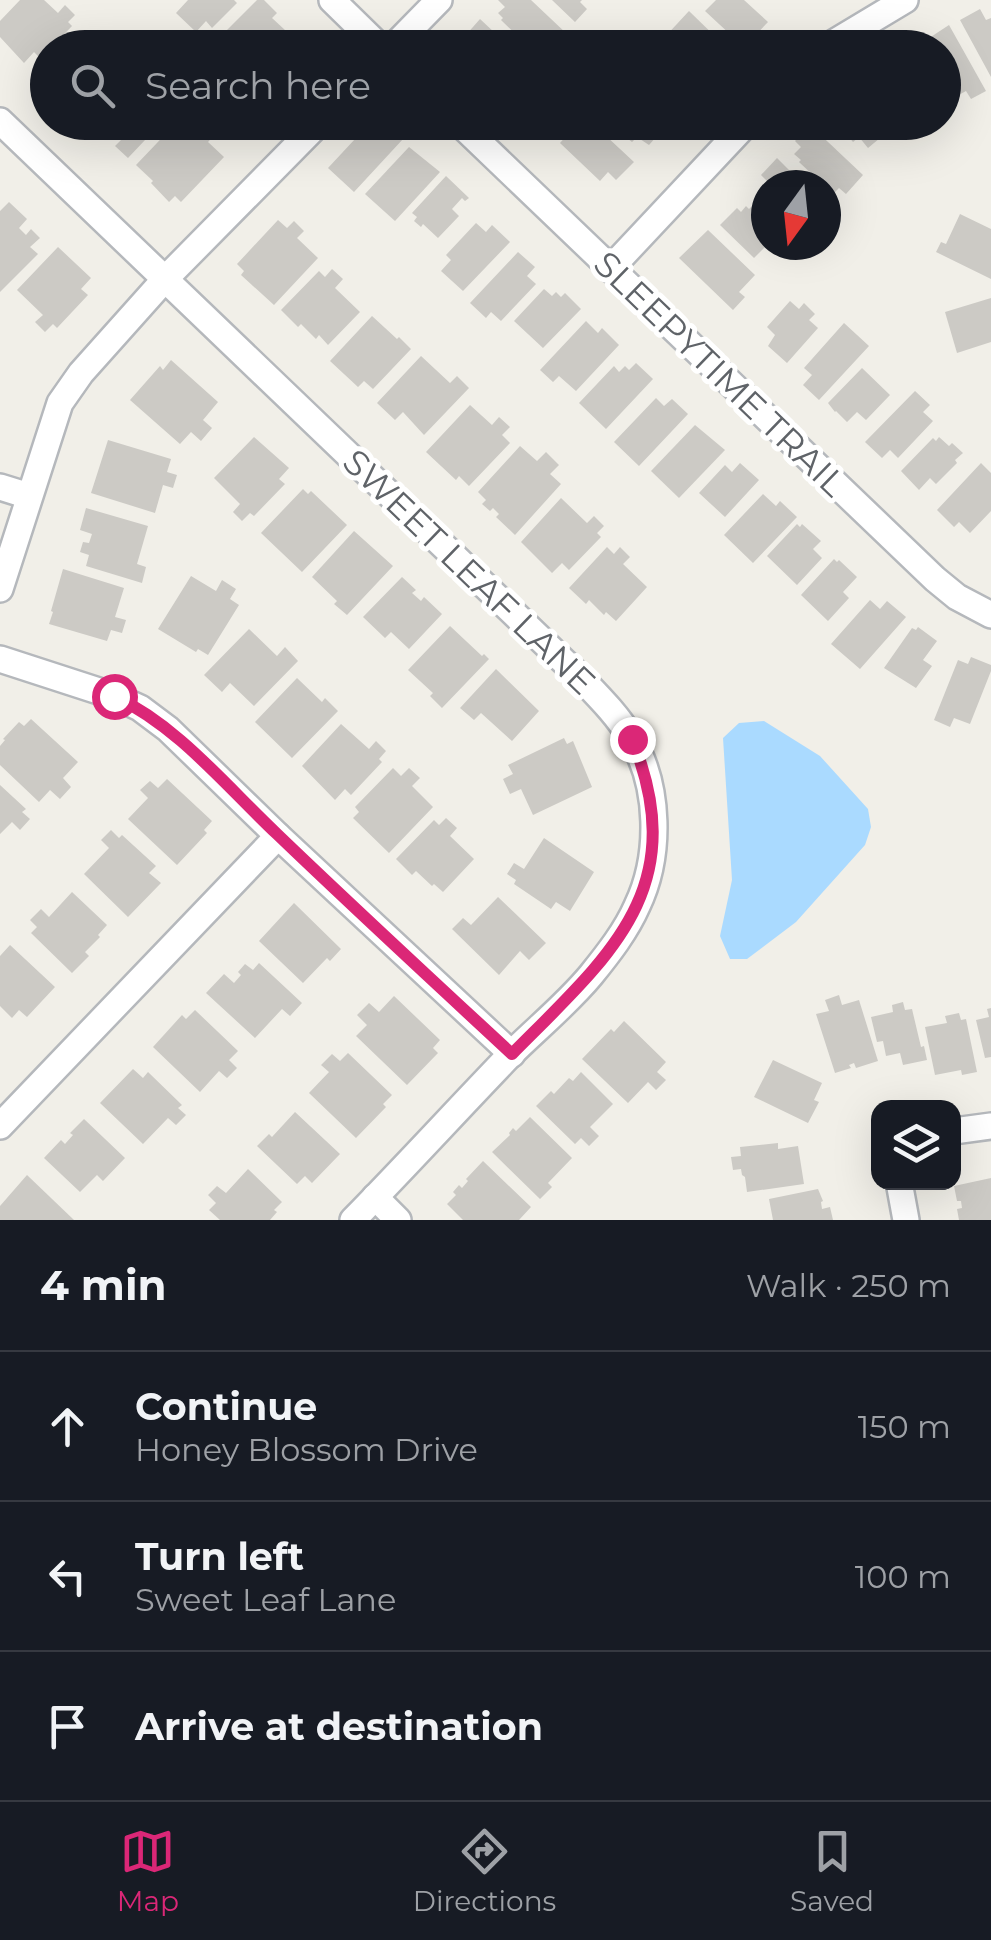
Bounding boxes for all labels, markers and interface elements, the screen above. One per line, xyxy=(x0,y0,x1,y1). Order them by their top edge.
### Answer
search box xyxy=(30,30,961,140)
icon: search xyxy=(65,58,120,113)
text: Search here xyxy=(145,62,371,109)
north arrow xyxy=(751,170,841,260)
street label: SLEEPYTIME TRAIL xyxy=(585,242,856,505)
street label: SWEET LEAF LANE xyxy=(334,440,604,703)
route start xyxy=(92,674,138,720)
route end xyxy=(610,717,656,763)
map controls xyxy=(871,1100,961,1190)
button: layers xyxy=(871,1100,961,1190)
text: 4 min xyxy=(40,1259,167,1311)
text: Walk · 250 m xyxy=(746,1266,951,1305)
text: Continue xyxy=(135,1383,317,1430)
icon: ahead xyxy=(40,1399,95,1454)
text: 150 m xyxy=(858,1407,951,1446)
text: Honey Blossom Drive xyxy=(135,1430,478,1469)
text: Turn left xyxy=(135,1533,304,1580)
icon: left xyxy=(40,1549,95,1604)
text: 100 m xyxy=(855,1557,951,1596)
text: Sweet Leaf Lane xyxy=(135,1580,396,1619)
icon: arrive xyxy=(40,1699,95,1754)
text: Arrive at destination xyxy=(135,1703,543,1750)
tab: Map xyxy=(117,1824,179,1918)
tab: Directions xyxy=(413,1824,556,1918)
tab: Saved xyxy=(790,1824,874,1918)

